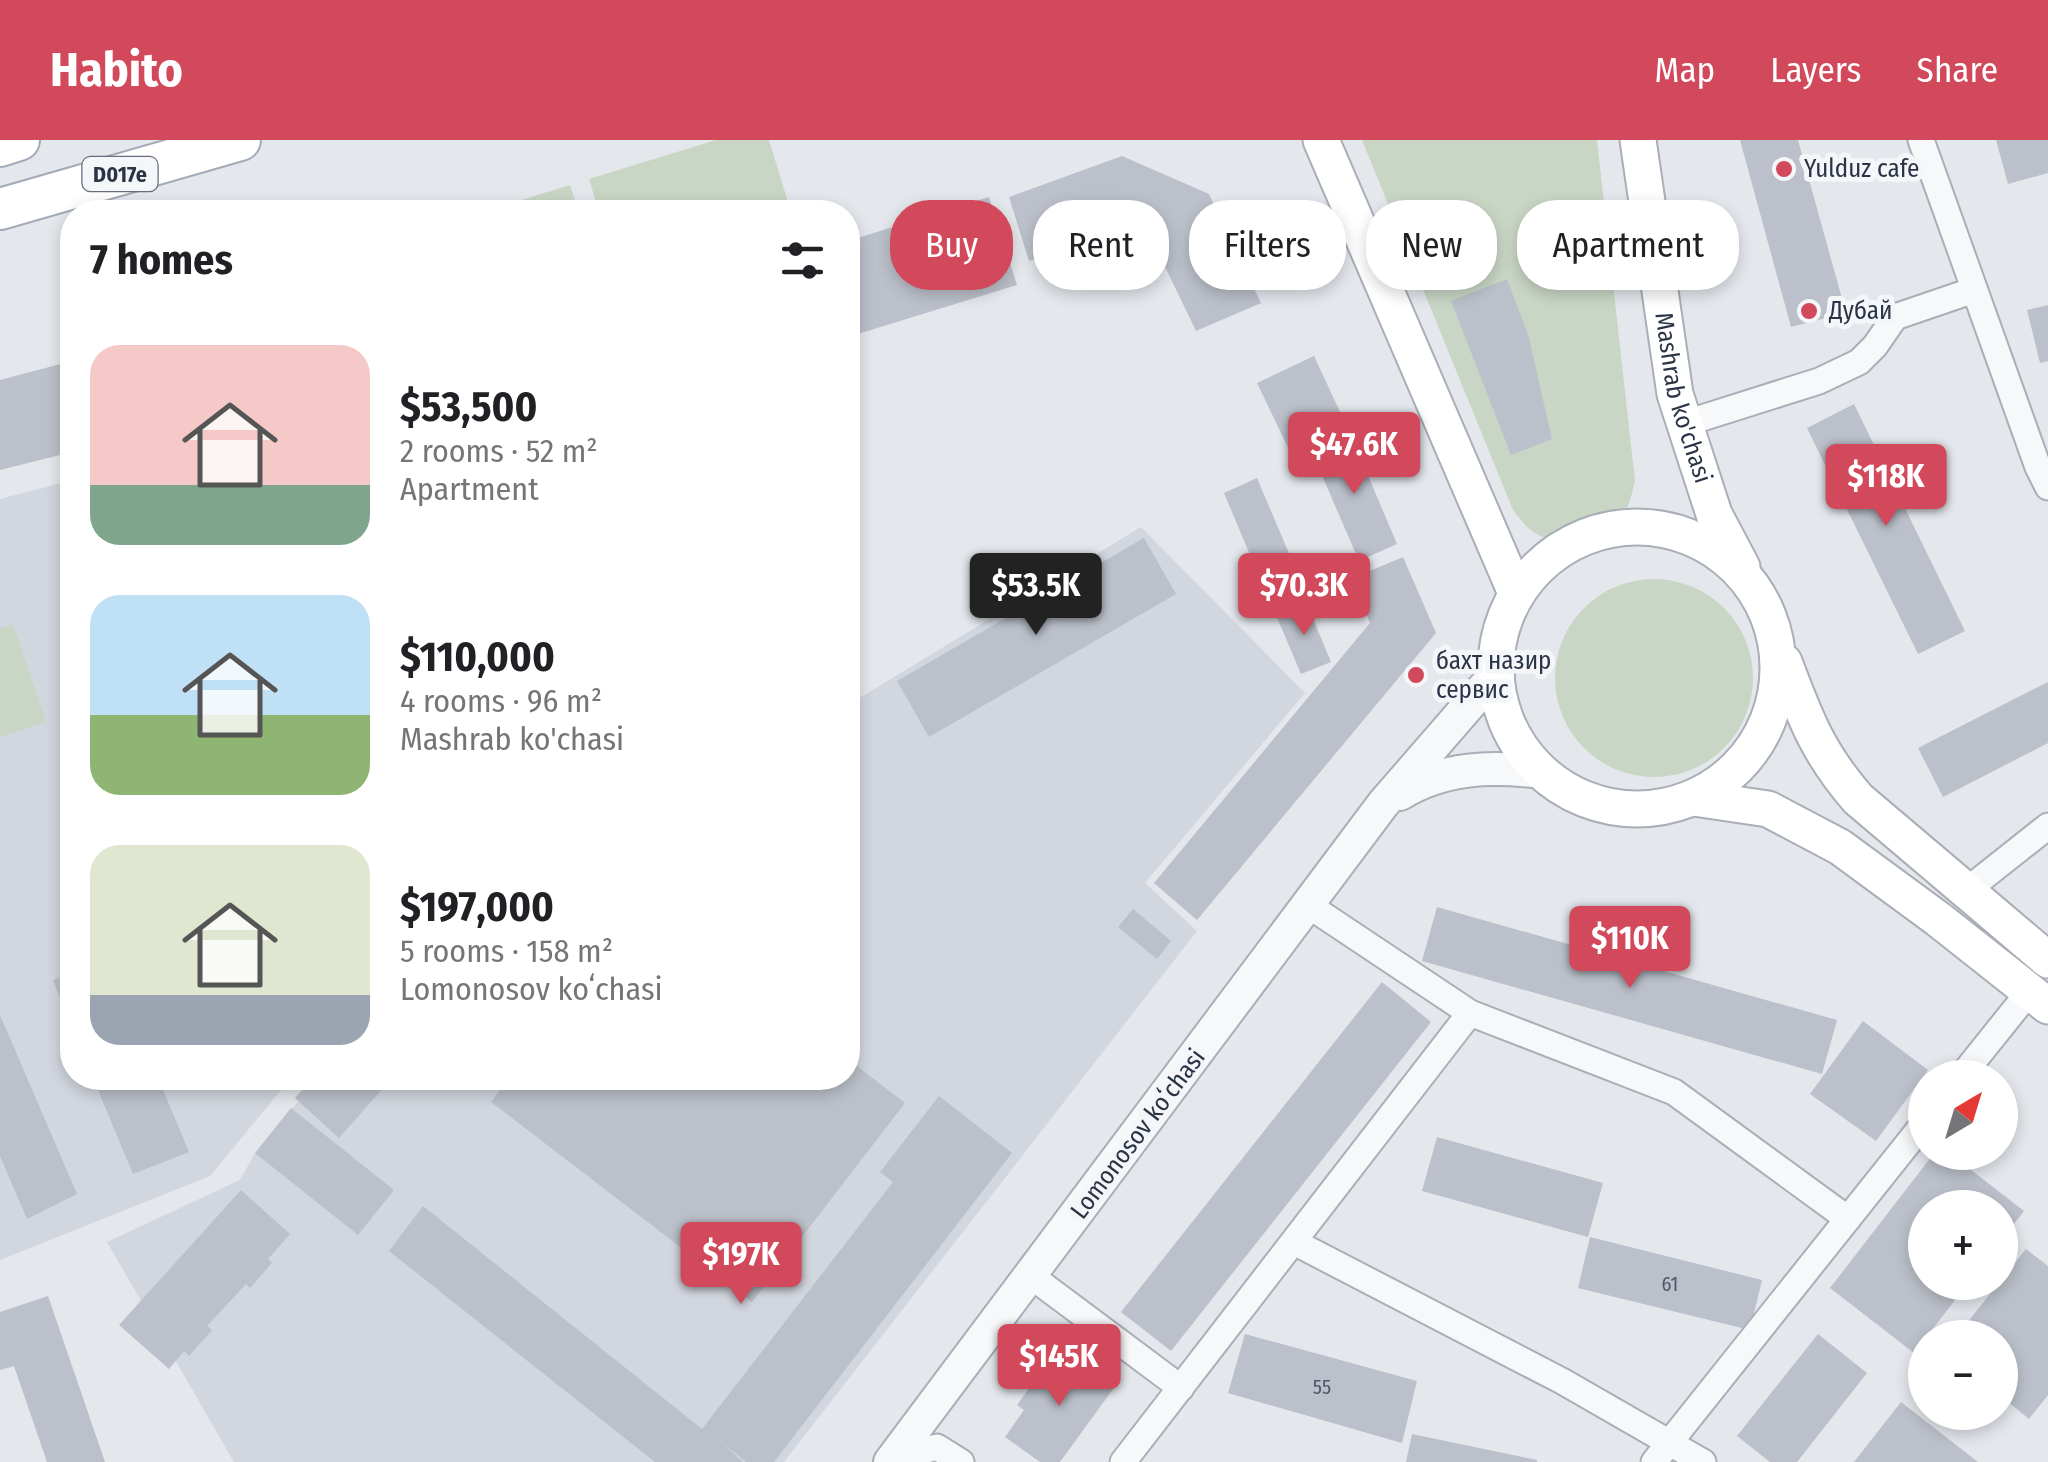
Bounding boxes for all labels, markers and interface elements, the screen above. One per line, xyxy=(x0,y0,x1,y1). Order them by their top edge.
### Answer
text: Habito xyxy=(50,41,183,99)
text: Map xyxy=(1655,49,1715,91)
text: Layers xyxy=(1770,49,1862,91)
text: Share xyxy=(1917,49,1998,91)
place label: Yulduz cafe xyxy=(1804,154,1919,184)
road number: D017e xyxy=(82,157,158,191)
marker: Yulduz cafe xyxy=(1773,158,1795,180)
chip: Buy xyxy=(890,200,1013,290)
chip: Rent xyxy=(1033,200,1169,290)
chip: Filters xyxy=(1189,200,1346,290)
chip: New xyxy=(1366,200,1497,290)
chip: Apartment xyxy=(1517,200,1739,290)
icon: filters xyxy=(775,233,830,288)
text: 7 homes xyxy=(90,235,233,285)
place label: Дубай xyxy=(1828,296,1892,326)
marker: Дубай xyxy=(1798,300,1820,322)
street label: Mashrab ko'chasi xyxy=(1648,310,1718,487)
text: $53,500 xyxy=(400,382,537,432)
icon: home xyxy=(170,385,290,505)
pin: $47.6K xyxy=(1273,412,1435,497)
text: $47.6K xyxy=(1310,425,1398,463)
text: 2 rooms · 52 m² xyxy=(400,432,598,470)
pin: $118K xyxy=(1816,444,1956,529)
text: $118K xyxy=(1848,457,1924,495)
text: Apartment xyxy=(400,470,539,508)
pin: $53.5K xyxy=(955,553,1117,638)
pin: $70.3K xyxy=(1223,553,1385,638)
text: $53.5K xyxy=(992,566,1080,604)
text: $70.3K xyxy=(1260,566,1348,604)
text: $110,000 xyxy=(400,632,555,682)
icon: home xyxy=(170,635,290,755)
place label: бахт назир сервис xyxy=(1436,646,1551,705)
marker: бахт назир сервис xyxy=(1405,664,1427,686)
text: 4 rooms · 96 m² xyxy=(400,682,602,720)
text: Mashrab ko'chasi xyxy=(400,720,624,758)
text: $197,000 xyxy=(400,882,554,932)
icon: home xyxy=(170,885,290,1005)
pin: $110K xyxy=(1560,906,1700,991)
text: $110K xyxy=(1591,919,1669,957)
text: 5 rooms · 158 m² xyxy=(400,932,613,970)
text: Lomonosov koʻchasi xyxy=(400,970,663,1008)
street label: Lomonosov koʻchasi xyxy=(1064,1043,1212,1225)
north arrow xyxy=(1908,1060,2018,1170)
map controls xyxy=(1908,1060,2018,1430)
button: + xyxy=(1908,1190,2018,1300)
pin: $197K xyxy=(671,1222,811,1307)
text: $197K xyxy=(703,1235,779,1273)
house number: 61 xyxy=(1662,1272,1678,1296)
button: − xyxy=(1908,1320,2018,1430)
pin: $145K xyxy=(989,1324,1129,1409)
text: $145K xyxy=(1020,1337,1098,1375)
house number: 55 xyxy=(1313,1375,1331,1399)

